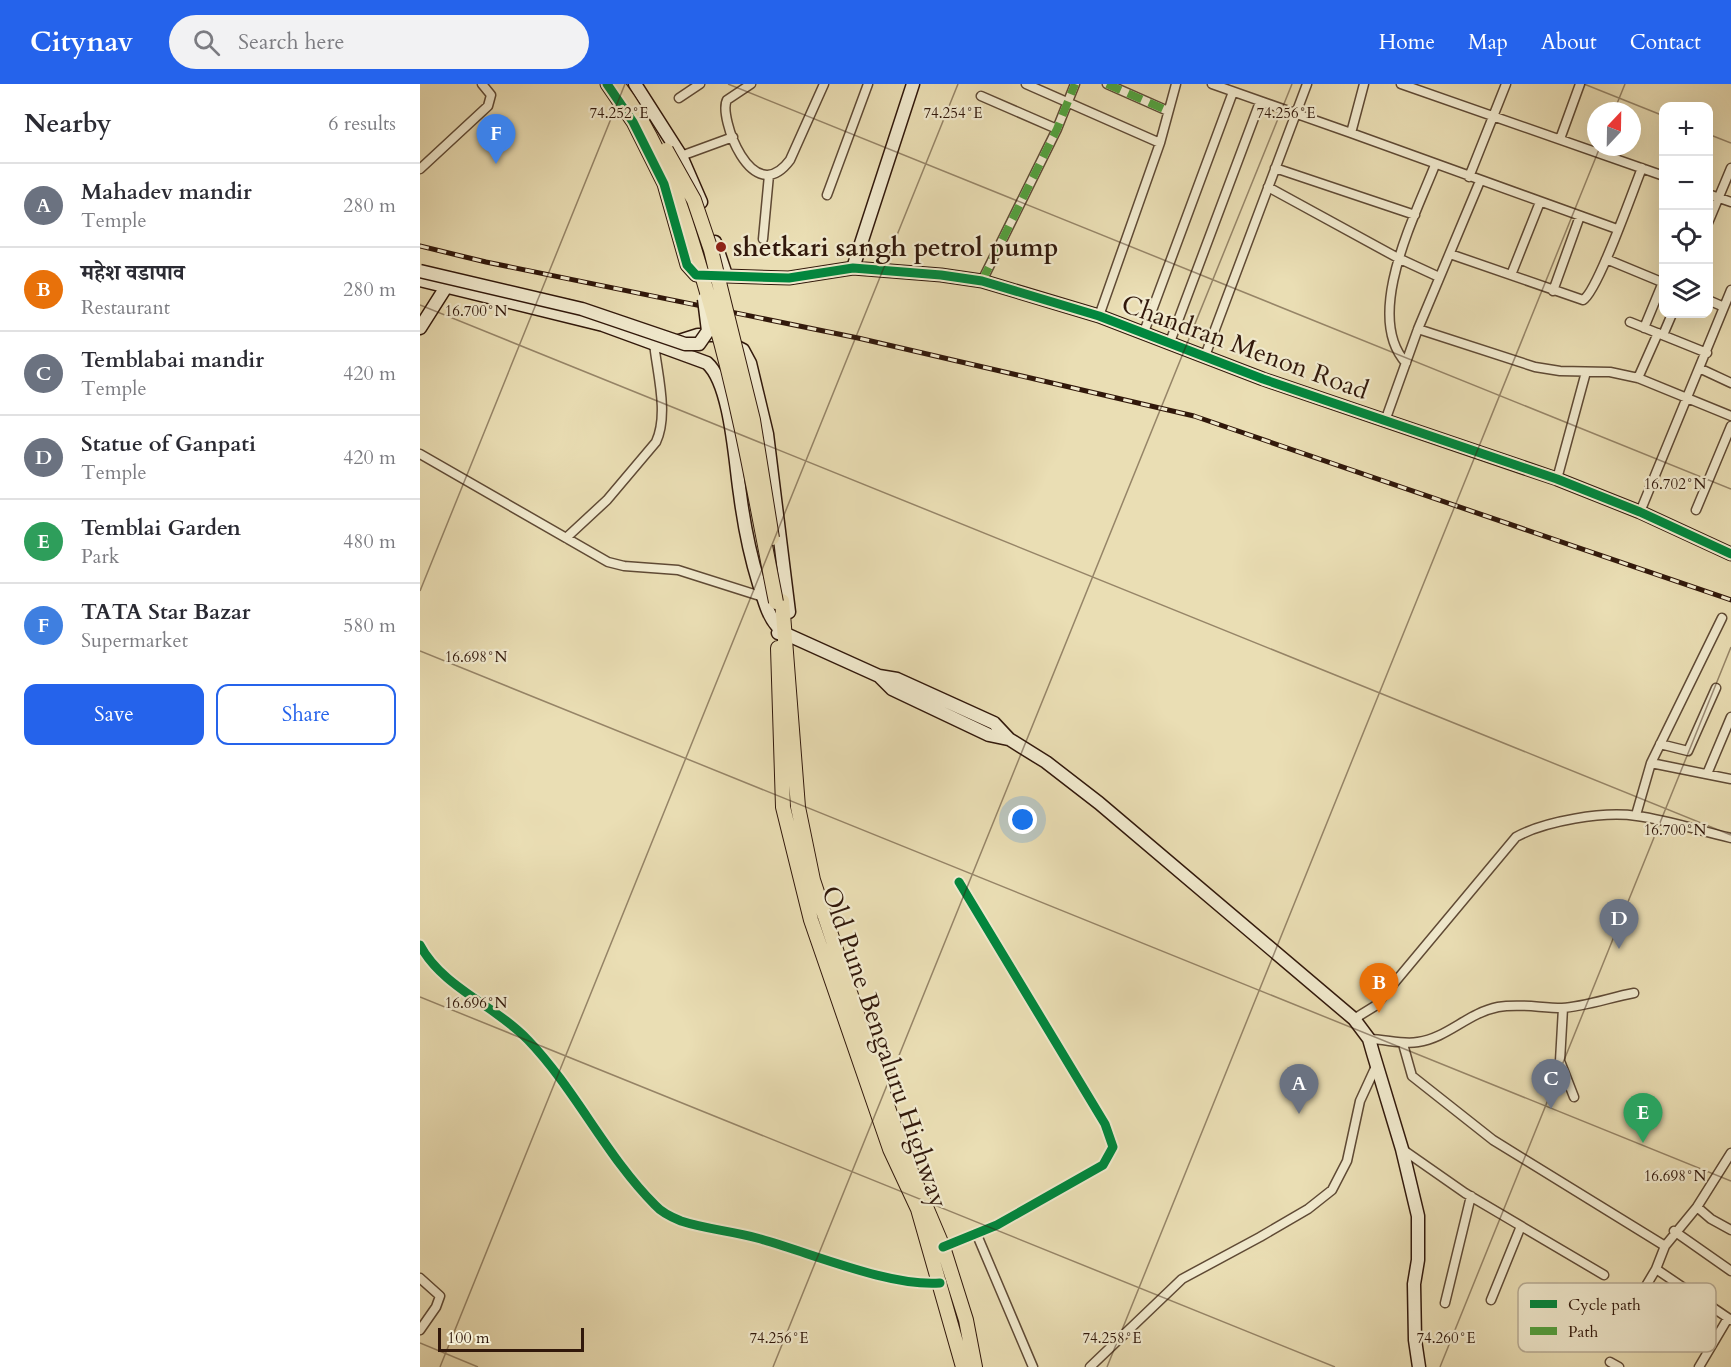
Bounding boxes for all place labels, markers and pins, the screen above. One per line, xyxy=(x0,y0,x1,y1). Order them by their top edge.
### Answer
pin: F xyxy=(476,115,516,164)
place label: shetkari sangh petrol pump xyxy=(733,230,1058,265)
marker: shetkari sangh petrol pump xyxy=(714,240,728,254)
pin: D xyxy=(1600,900,1638,949)
pin: B xyxy=(1360,964,1398,1013)
pin: C xyxy=(1532,1060,1570,1109)
pin: A xyxy=(1280,1064,1318,1114)
pin: E xyxy=(1624,1094,1662,1143)

